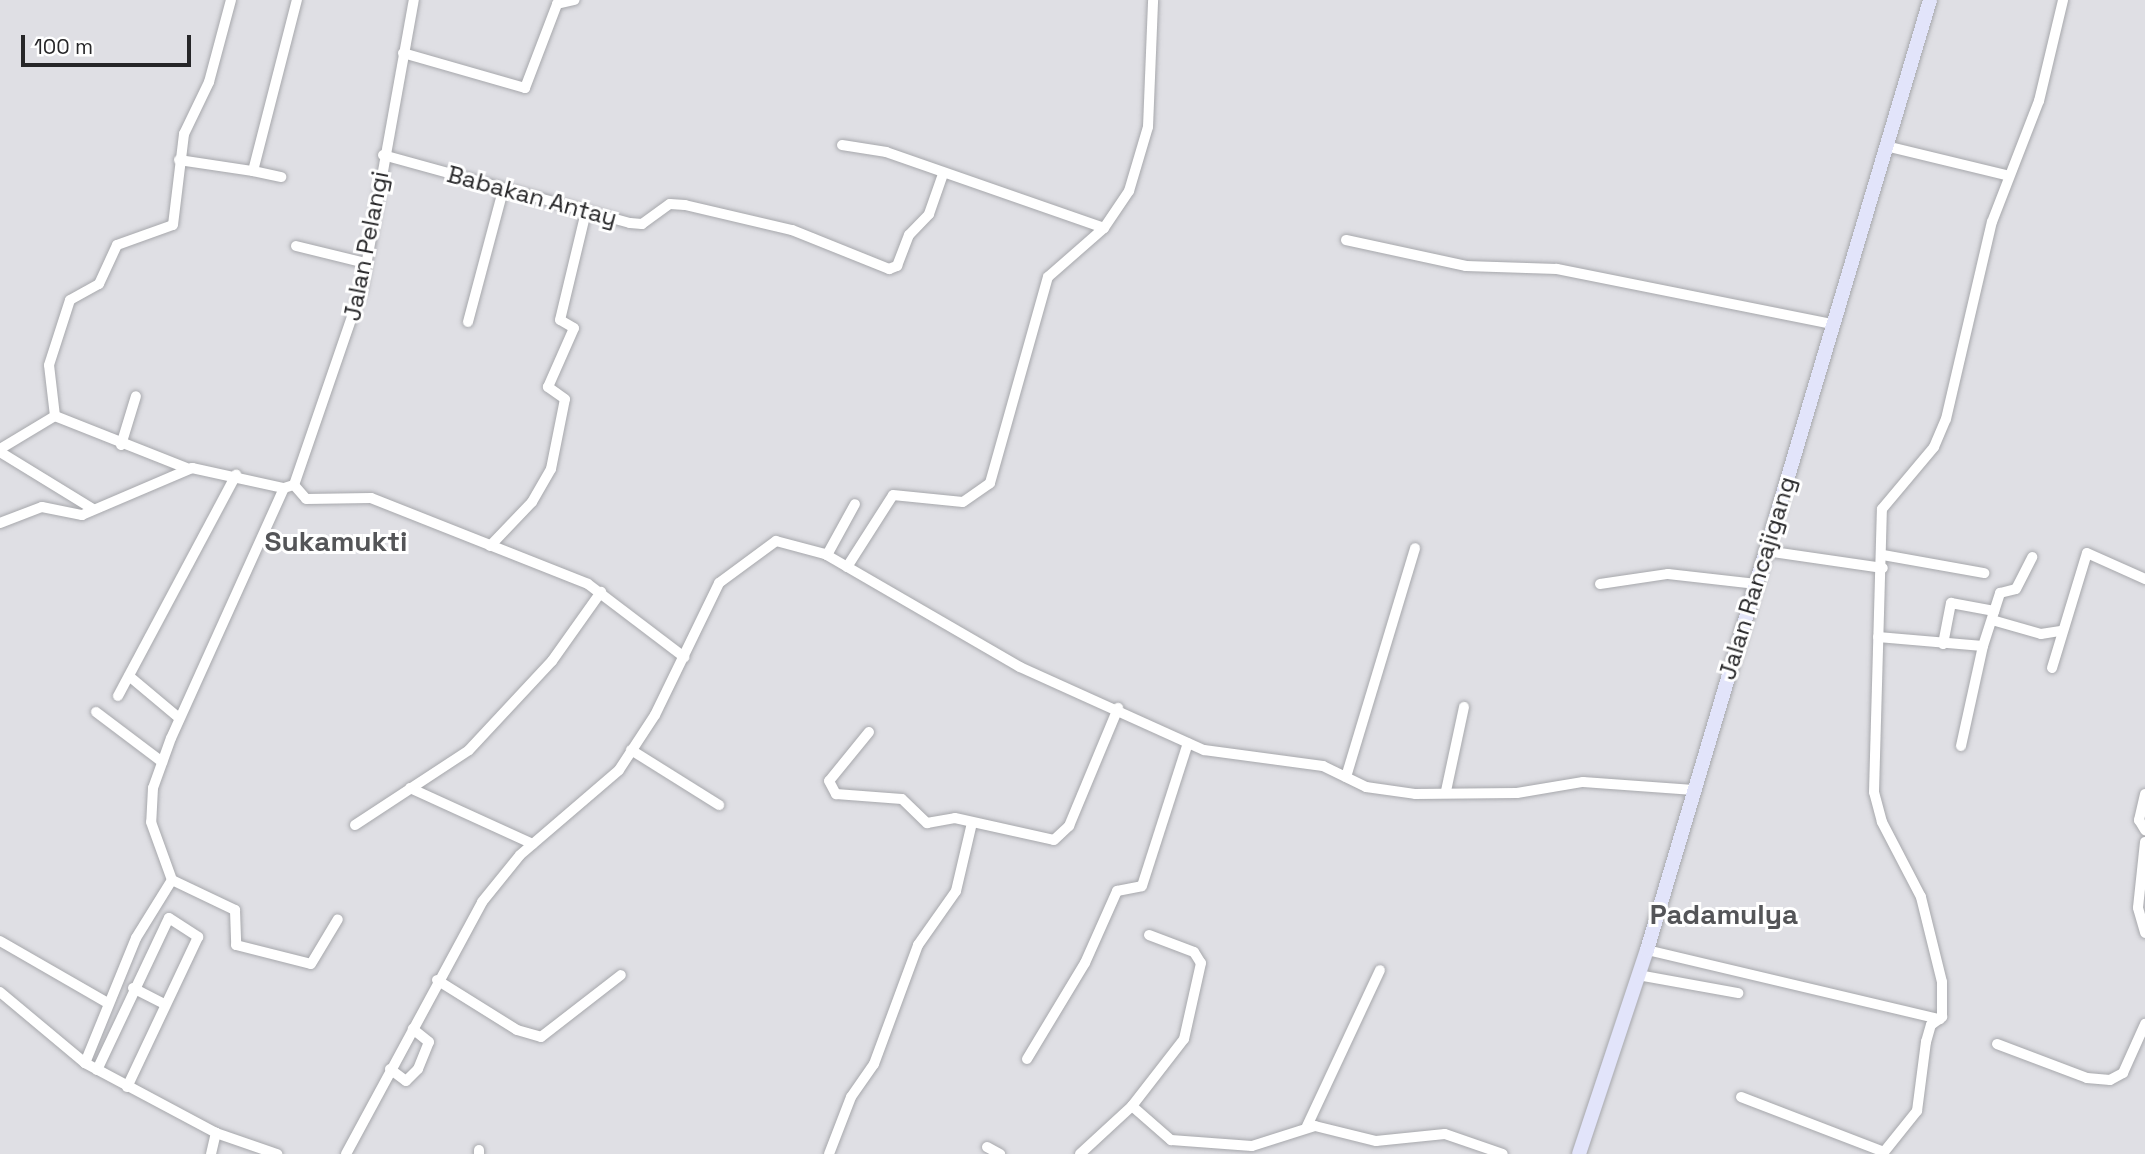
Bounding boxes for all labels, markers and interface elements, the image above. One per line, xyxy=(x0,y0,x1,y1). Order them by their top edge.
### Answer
scale bar xyxy=(24,21,194,65)
text: 100 m xyxy=(34,33,93,60)
street label: Babakan Antay xyxy=(444,159,620,233)
street label: Jalan Pelangi xyxy=(337,169,395,323)
street label: Jalan Rancajigang xyxy=(1712,473,1802,683)
district label: Sukamukti xyxy=(265,524,407,558)
district label: Padamulya xyxy=(1650,897,1798,931)

